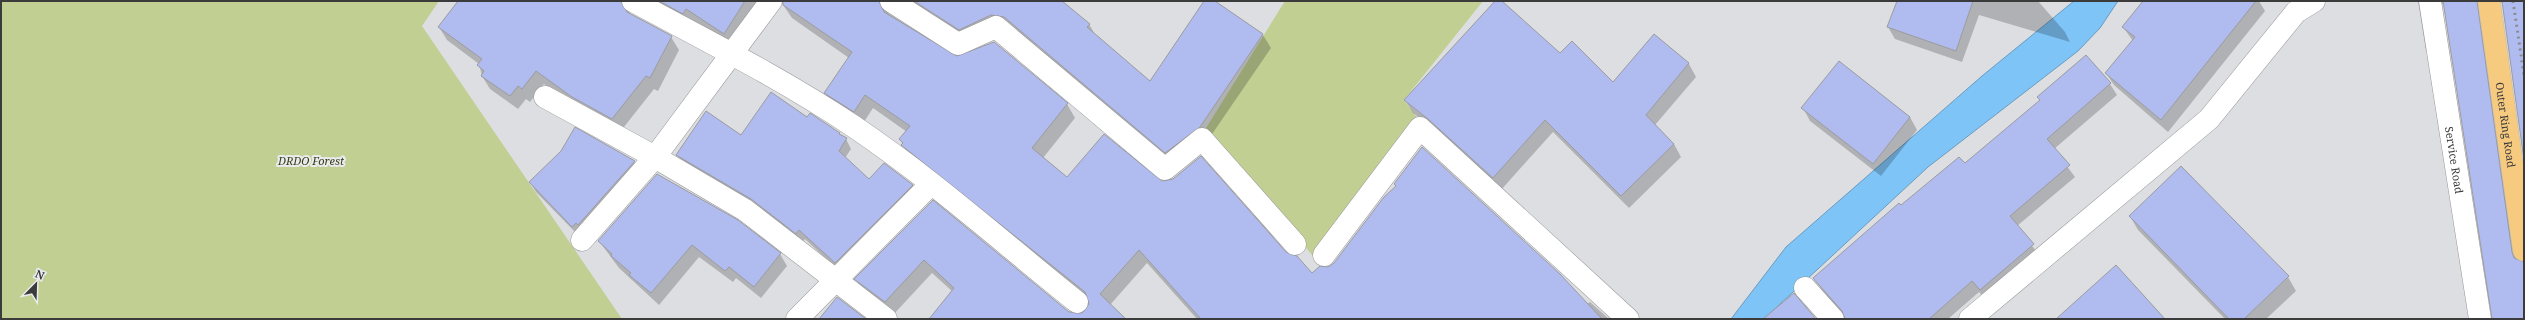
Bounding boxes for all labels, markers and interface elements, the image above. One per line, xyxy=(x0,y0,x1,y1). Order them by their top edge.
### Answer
street label: Outer Ring Road xyxy=(2493,81,2520,169)
street label: Service Road xyxy=(2442,125,2468,195)
park label: DRDO Forest xyxy=(277,153,345,168)
north arrow xyxy=(16,264,56,304)
text: N xyxy=(33,266,47,283)

